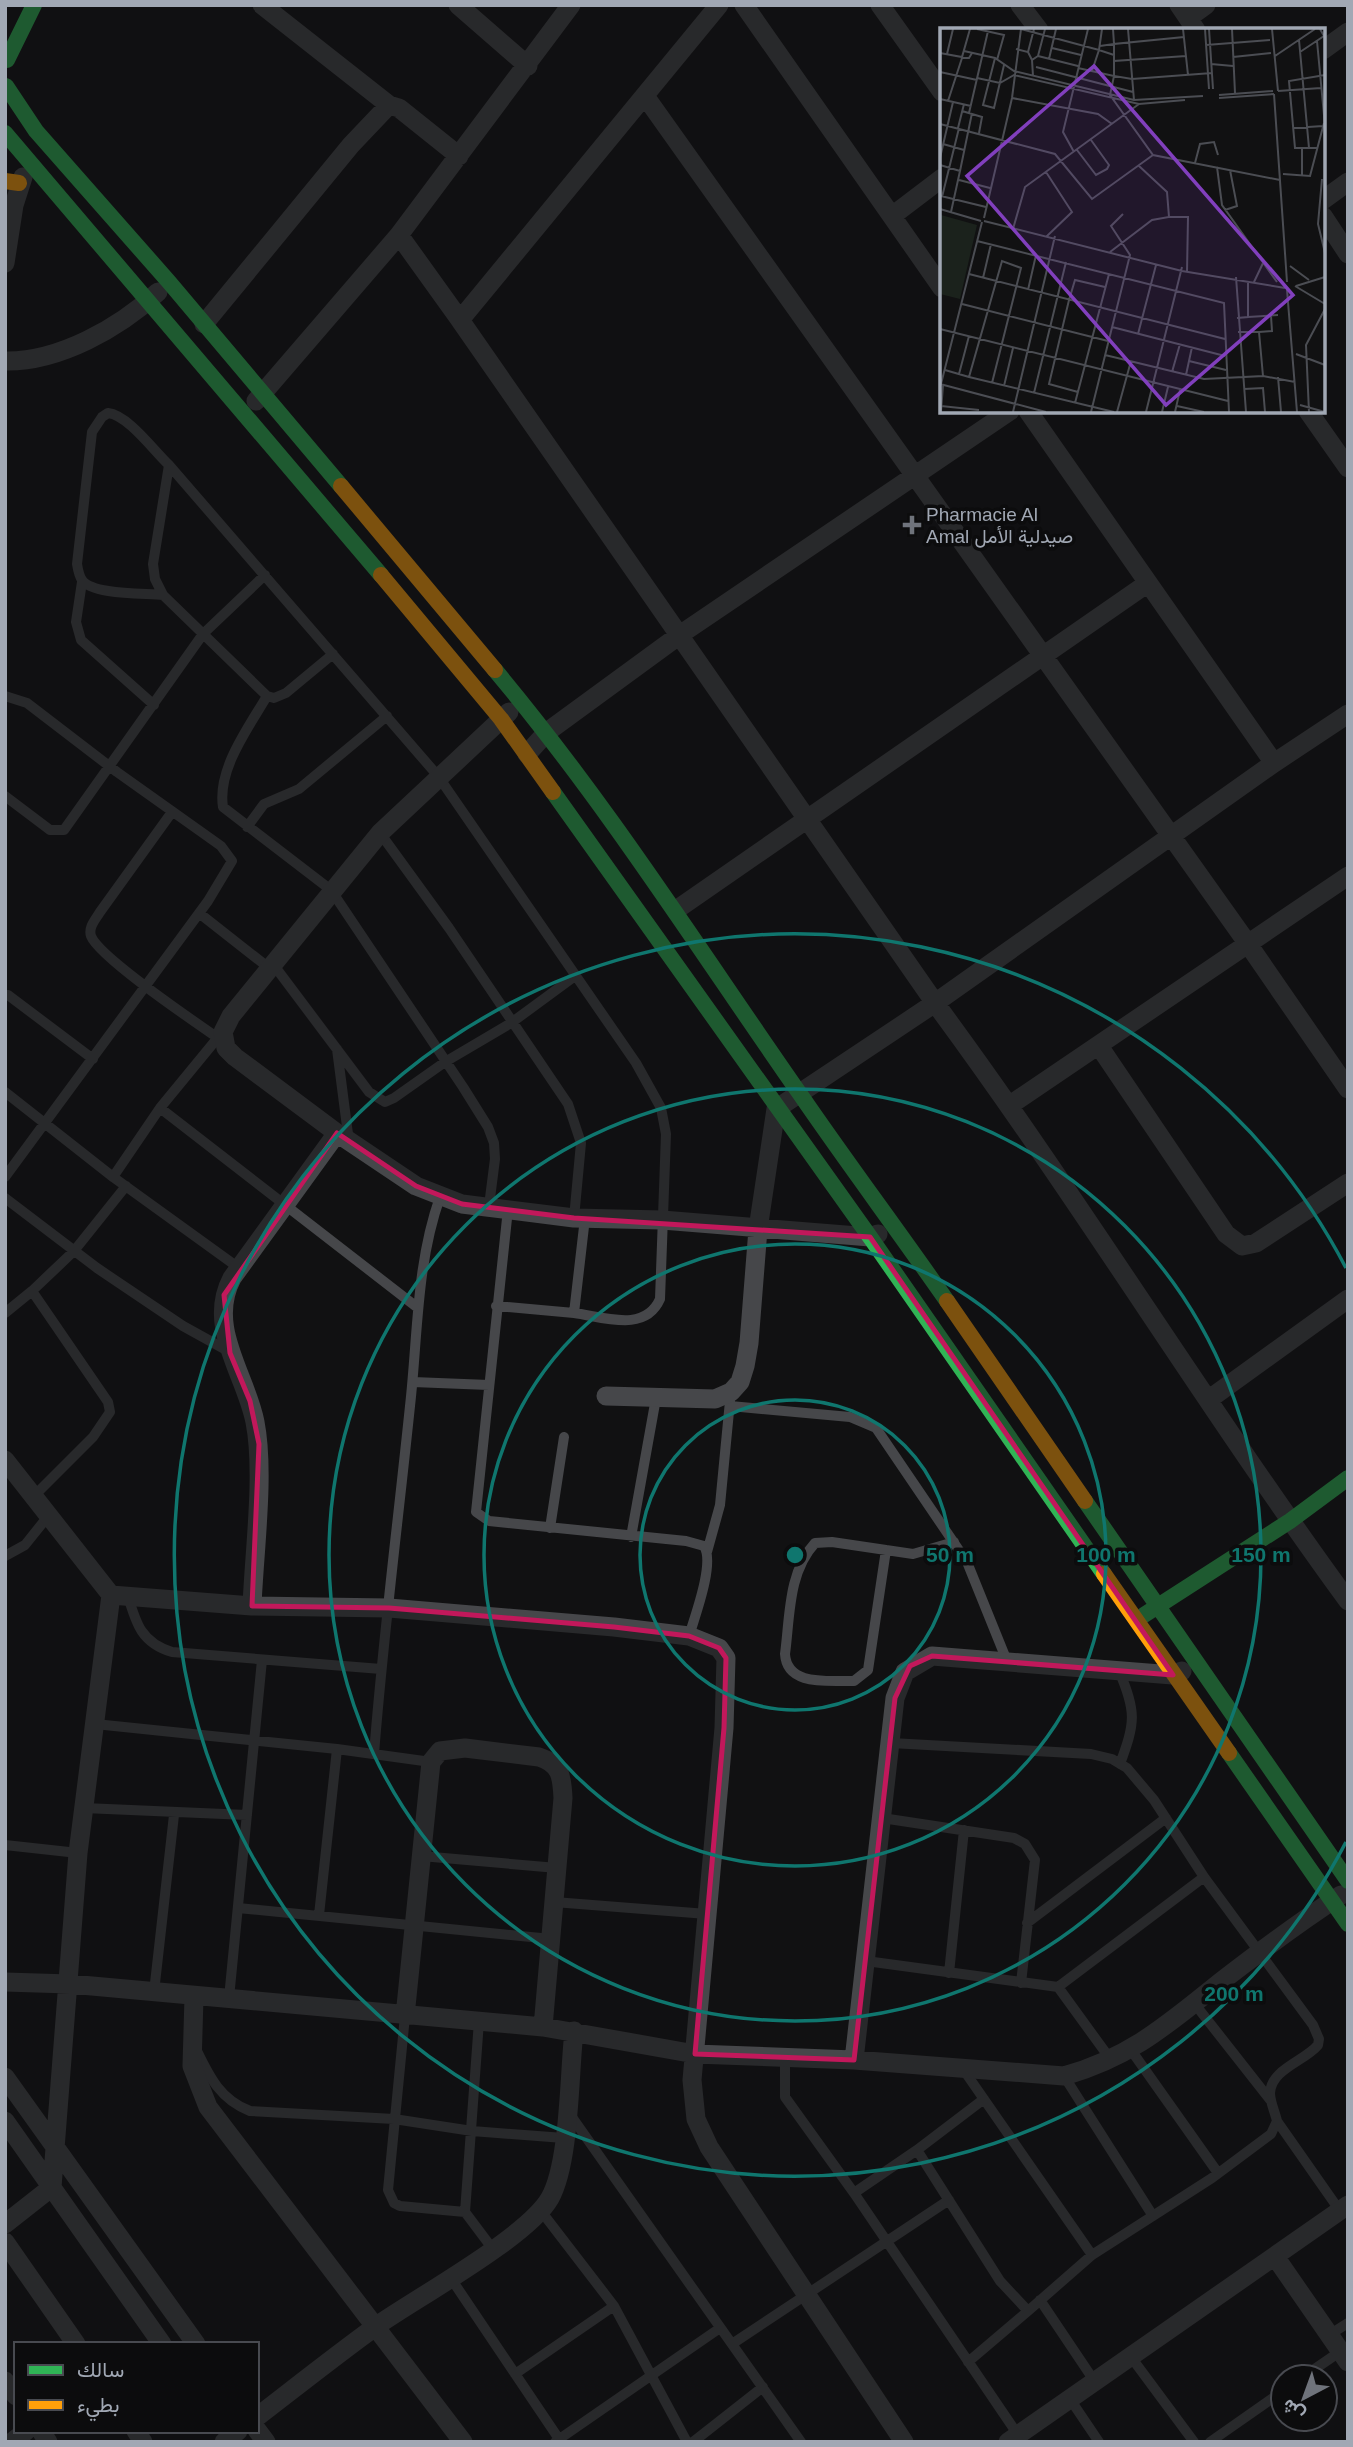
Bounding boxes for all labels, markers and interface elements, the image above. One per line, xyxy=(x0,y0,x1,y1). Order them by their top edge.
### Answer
inset map xyxy=(940,28,1325,413)
place label: Pharmacie Al Amal صيدلية الأمل xyxy=(926,504,1073,548)
marker: Pharmacie Al Amal صيدلية الأمل xyxy=(904,517,920,533)
centre of rings xyxy=(783,1543,807,1567)
text: 50 m xyxy=(926,1543,974,1566)
text: 100 m xyxy=(1076,1543,1136,1566)
text: 150 m xyxy=(1231,1543,1291,1566)
text: 200 m xyxy=(1204,1982,1264,2005)
legend xyxy=(14,2342,259,2433)
text: سالك xyxy=(77,2358,124,2381)
north arrow xyxy=(1269,2363,1339,2433)
text: بطيء xyxy=(77,2393,120,2422)
text: ش xyxy=(1278,2394,1309,2426)

